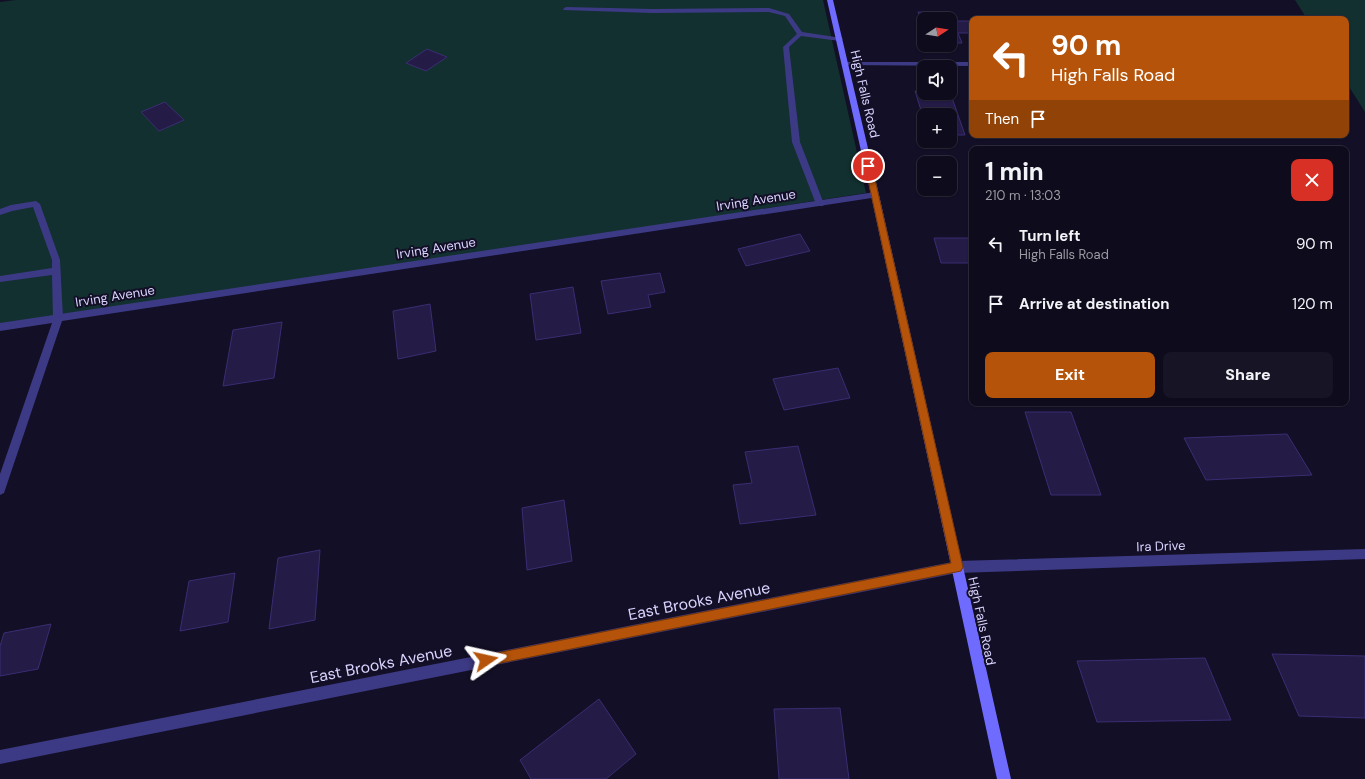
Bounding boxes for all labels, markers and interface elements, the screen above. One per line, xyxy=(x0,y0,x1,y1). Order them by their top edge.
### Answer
north arrow xyxy=(917,12,957,52)
map controls xyxy=(917,12,957,196)
text: 90 m xyxy=(1051,27,1121,64)
icon: left xyxy=(985,32,1037,84)
street label: High Falls Road xyxy=(847,48,883,140)
button: sound xyxy=(917,60,957,100)
text: High Falls Road xyxy=(1051,63,1175,87)
button: + xyxy=(917,108,957,148)
icon: arrive xyxy=(1027,108,1049,130)
text: Then xyxy=(985,109,1019,129)
pin xyxy=(851,149,885,183)
icon: arrive xyxy=(857,155,879,177)
button: − xyxy=(917,156,957,196)
text: 1 min xyxy=(985,156,1044,187)
button: close xyxy=(1291,159,1333,201)
street label: Irving Avenue xyxy=(715,185,797,215)
text: 210 m · 13:03 xyxy=(985,187,1061,204)
text: Turn left xyxy=(1019,226,1080,246)
street label: Irving Avenue xyxy=(395,233,477,263)
icon: left xyxy=(985,233,1007,255)
text: 90 m xyxy=(1296,234,1333,254)
text: High Falls Road xyxy=(1019,246,1109,263)
street label: Irving Avenue xyxy=(74,281,156,311)
icon: arrive xyxy=(985,293,1007,315)
text: Arrive at destination xyxy=(1019,294,1170,314)
text: 120 m xyxy=(1292,294,1333,314)
button: Exit xyxy=(985,352,1155,398)
button: Share xyxy=(1163,352,1333,398)
street label: Ira Drive xyxy=(1136,537,1186,555)
street label: High Falls Road xyxy=(964,575,1000,667)
street label: East Brooks Avenue xyxy=(626,577,772,625)
position arrow xyxy=(465,639,507,681)
street label: East Brooks Avenue xyxy=(308,640,454,688)

